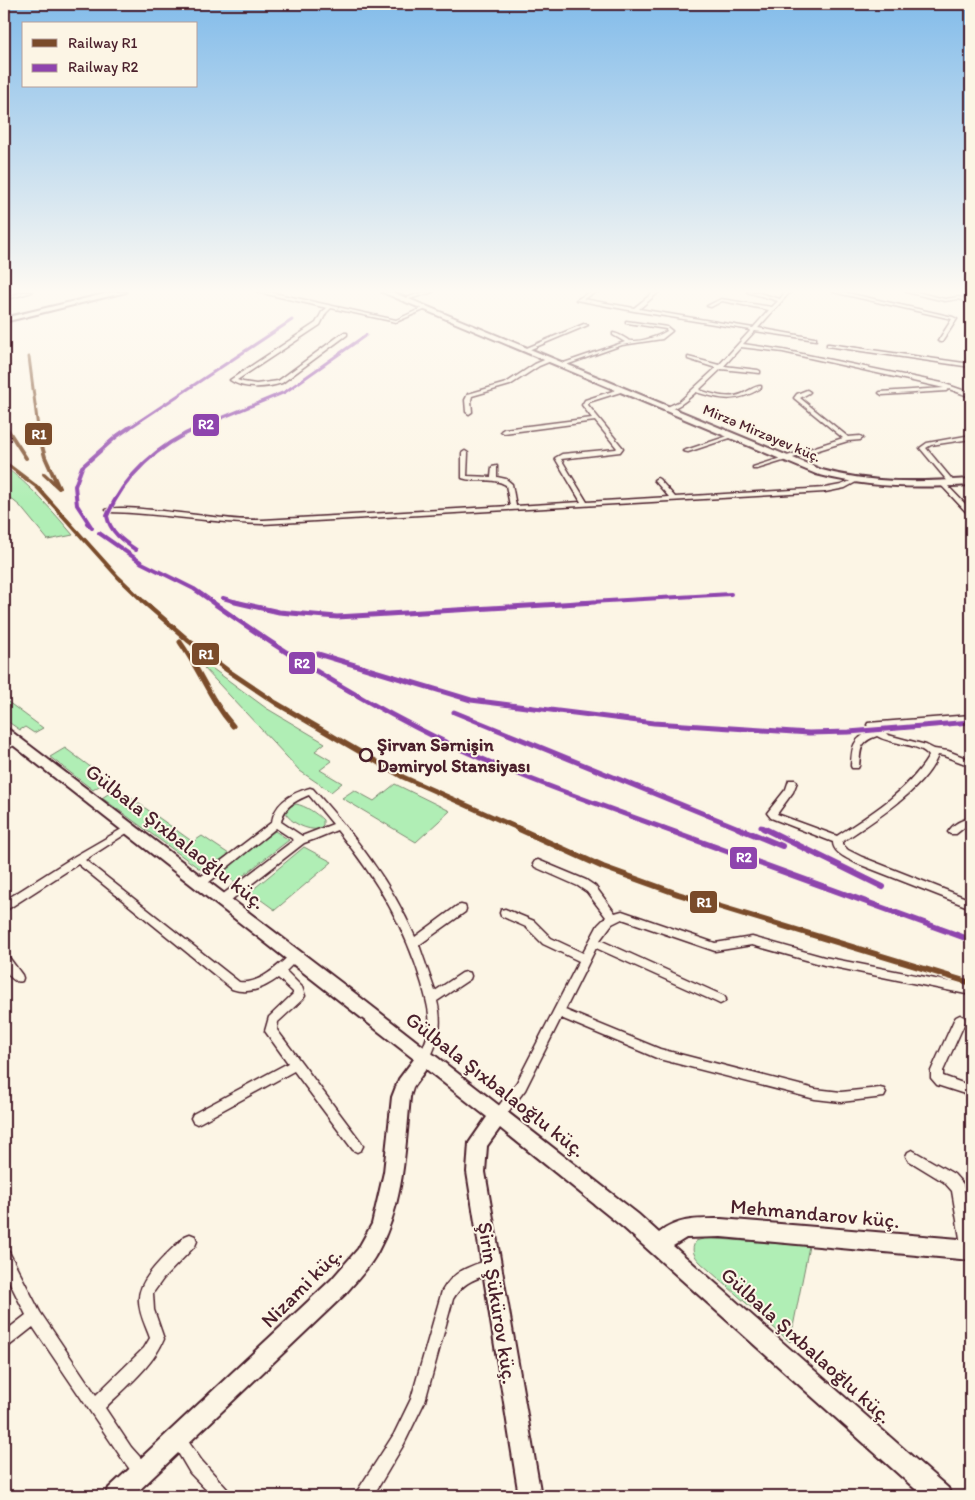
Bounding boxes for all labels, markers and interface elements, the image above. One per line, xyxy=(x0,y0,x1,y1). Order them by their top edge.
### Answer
legend xyxy=(22,22,198,88)
text: Railway R1 xyxy=(68,34,137,52)
text: Railway R2 xyxy=(68,58,138,76)
street label: Mirzə Mirzəyev küç. xyxy=(700,400,824,466)
line badge: R2 xyxy=(192,413,220,437)
text: R2 xyxy=(198,416,215,433)
line badge: R1 xyxy=(24,422,53,446)
text: R1 xyxy=(32,426,47,443)
line badge: R1 xyxy=(191,642,220,666)
text: R1 xyxy=(199,646,214,663)
line badge: R2 xyxy=(288,651,316,675)
text: R2 xyxy=(294,655,311,672)
place label: Şirvan Sərnişin Dəmiryol Stansiyası xyxy=(377,734,530,777)
marker: Şirvan Sərnişin Dəmiryol Stansiyası xyxy=(359,748,373,762)
street label: Gülbala Şıxbalaoğlu küç. xyxy=(81,758,271,914)
line badge: R2 xyxy=(729,846,758,870)
text: R2 xyxy=(736,849,753,866)
line badge: R1 xyxy=(689,890,718,914)
text: R1 xyxy=(697,894,712,911)
street label: Gülbala Şıxbalaoğlu küç. xyxy=(401,1006,591,1162)
street label: Mehmandarov küç. xyxy=(729,1193,901,1233)
street label: Şirin Şükürov küç. xyxy=(473,1220,523,1386)
street label: Nizami küç. xyxy=(255,1241,347,1333)
street label: Gülbala Şıxbalaoğlu küç. xyxy=(716,1262,898,1428)

